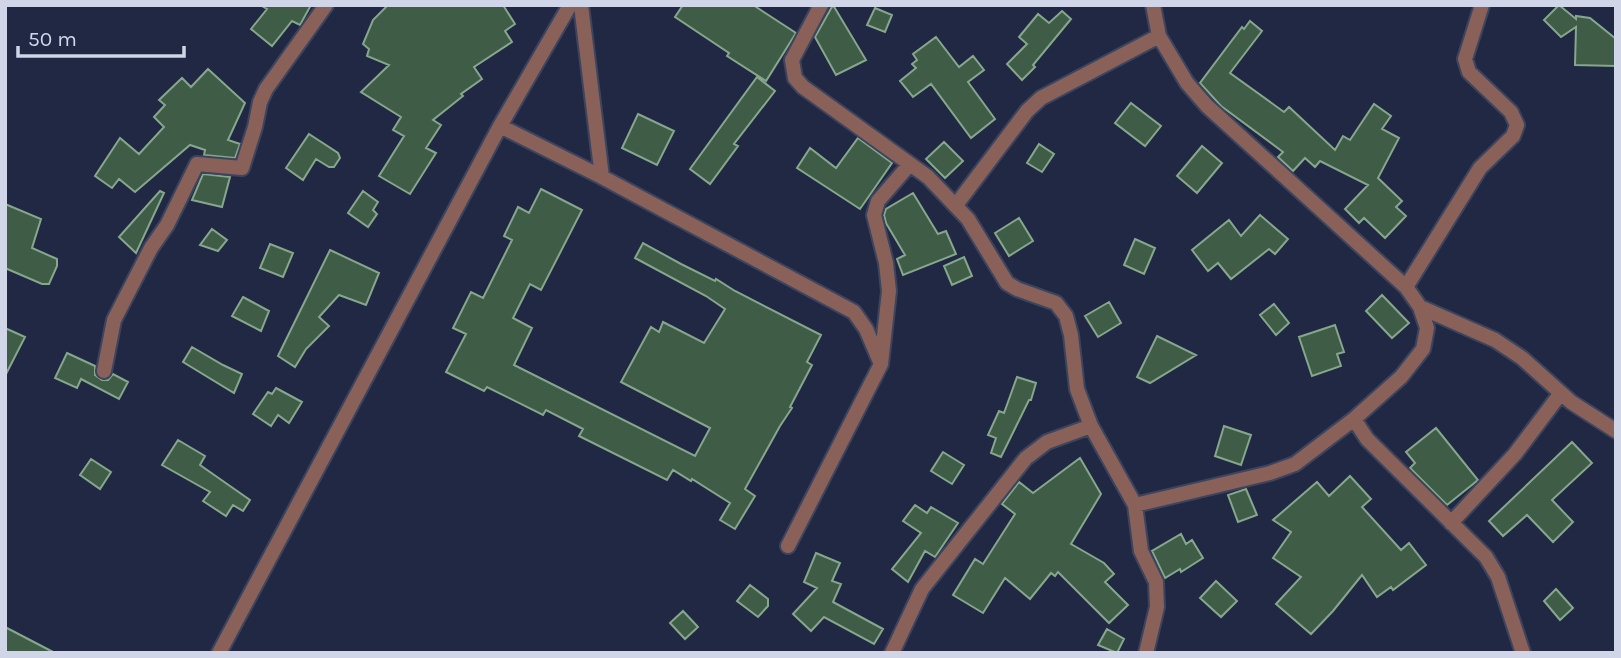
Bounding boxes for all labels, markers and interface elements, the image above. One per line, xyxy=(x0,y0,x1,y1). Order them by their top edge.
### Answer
scale bar xyxy=(18,14,184,58)
text: 50 m xyxy=(28,27,77,51)

